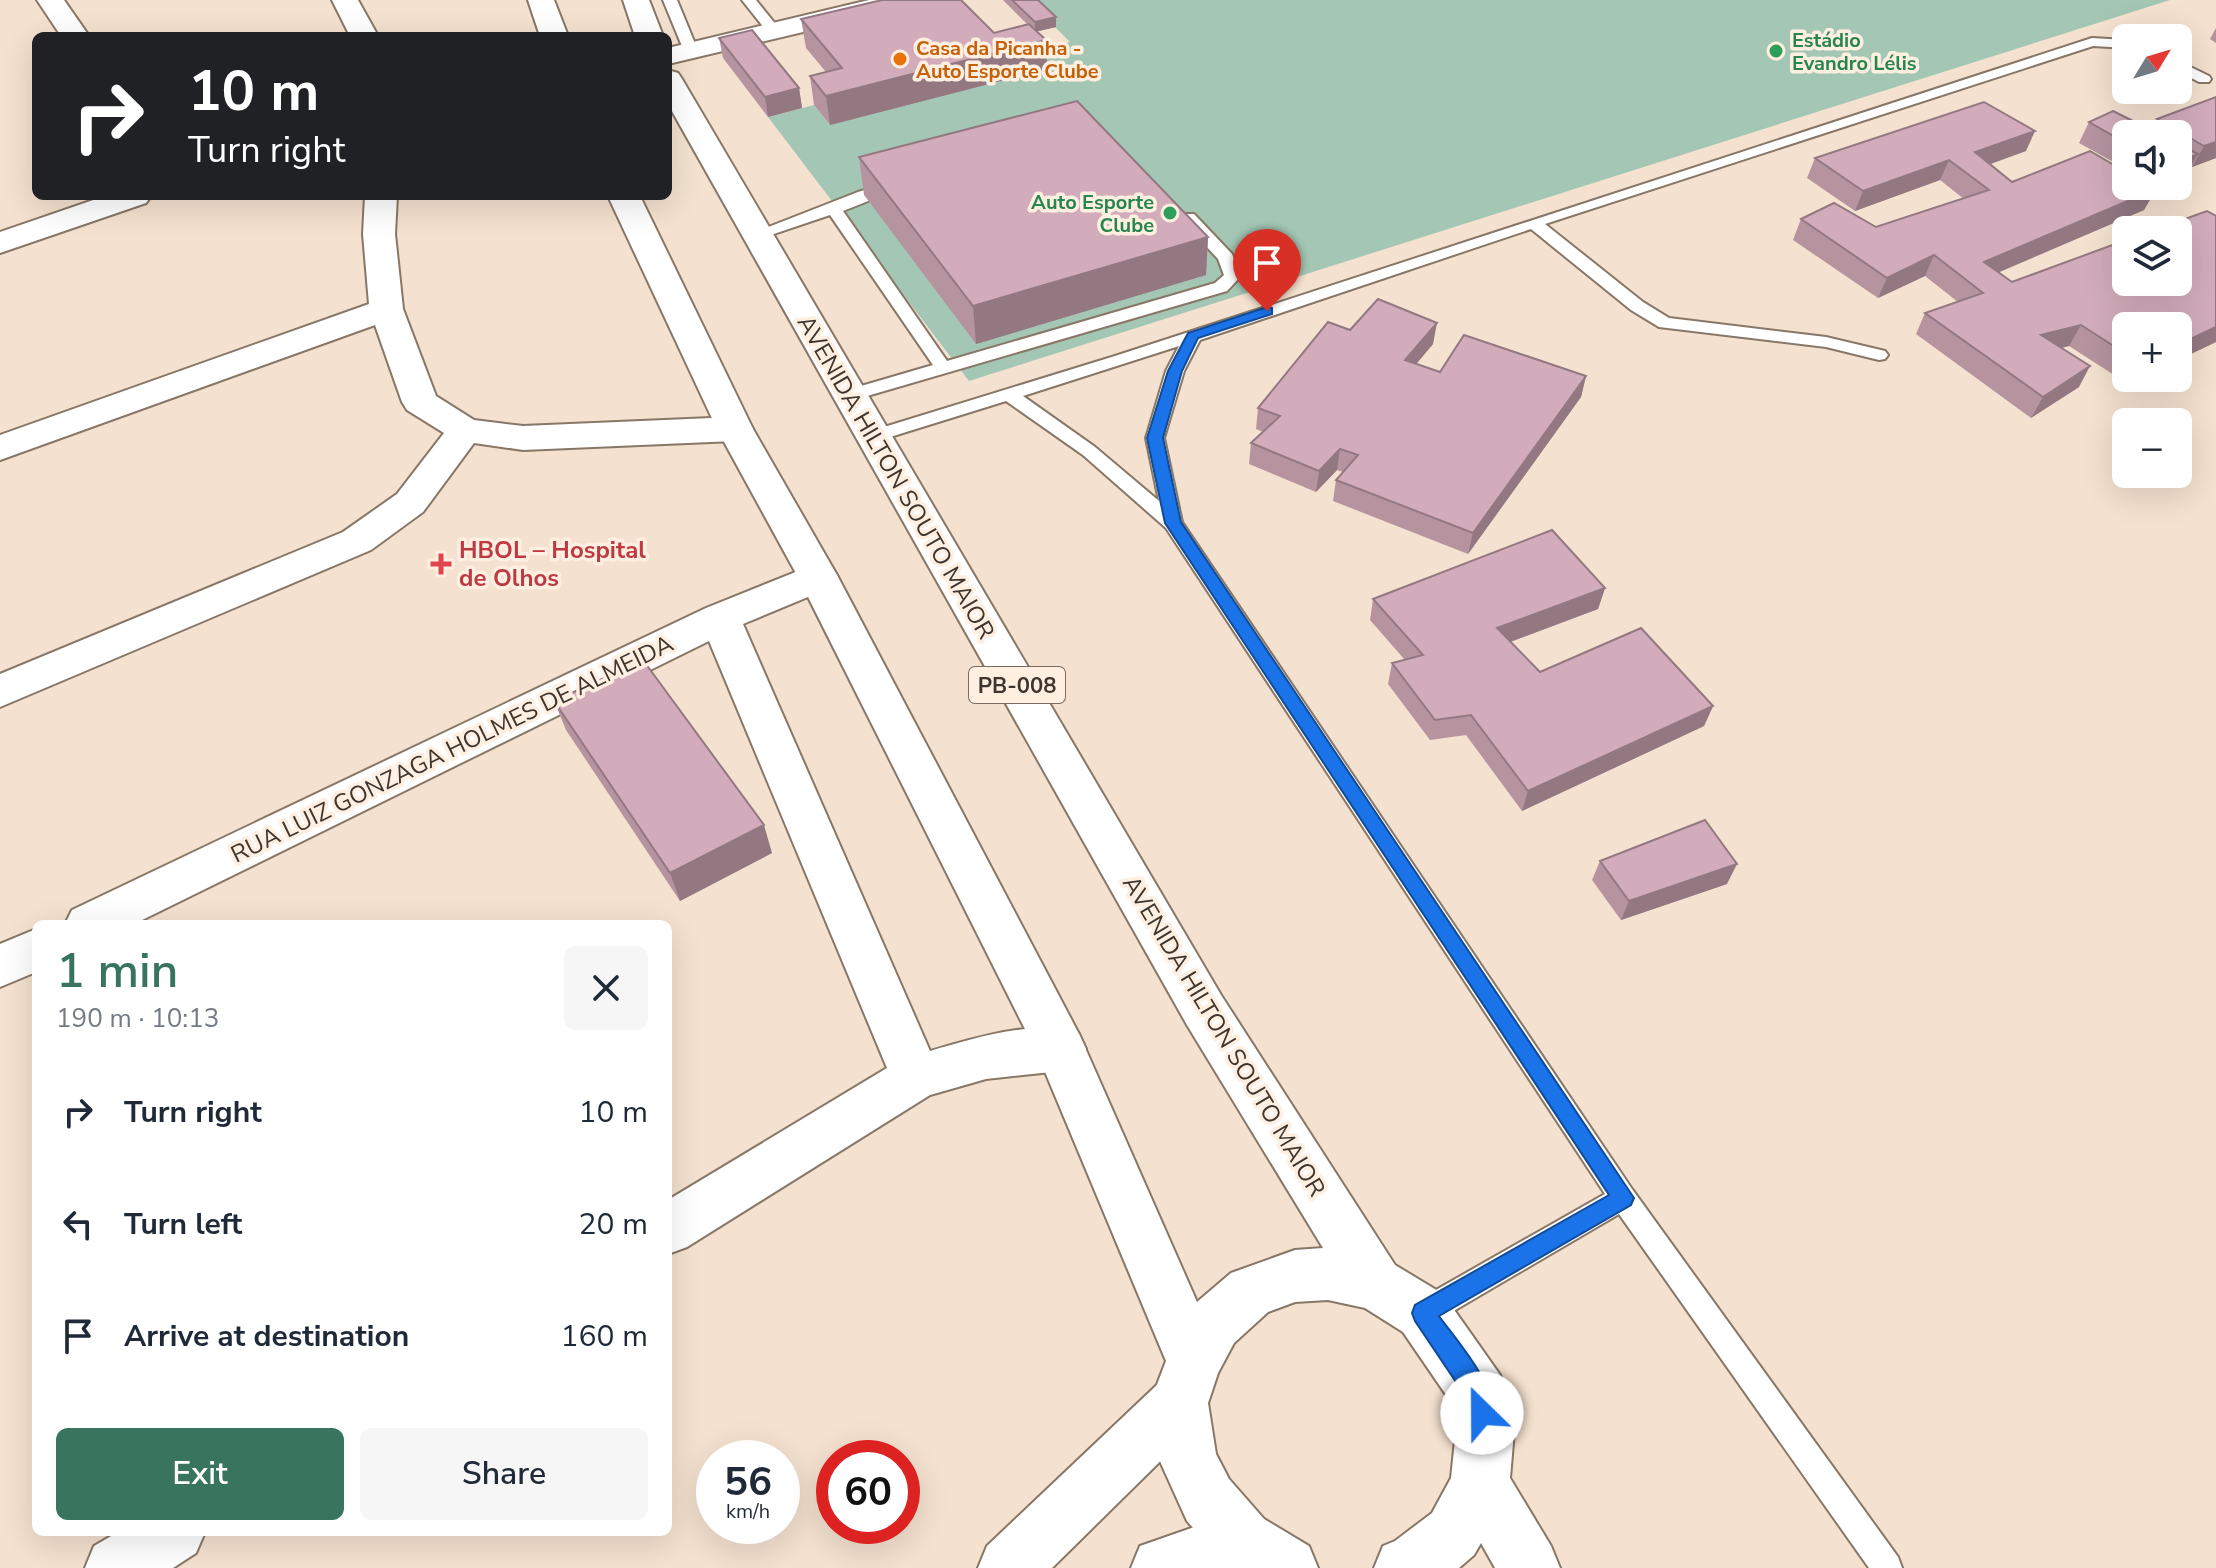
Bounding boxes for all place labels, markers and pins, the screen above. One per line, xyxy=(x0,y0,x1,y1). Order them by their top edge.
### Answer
place label: Estádio Evandro Lélis xyxy=(1792,27,1917,77)
place label: Casa da Picanha - Auto Esporte Clube xyxy=(916,35,1099,85)
marker: Estádio Evandro Lélis xyxy=(1767,42,1785,60)
marker: Casa da Picanha - Auto Esporte Clube xyxy=(891,50,909,68)
place label: Auto Esporte Clube xyxy=(1031,189,1154,239)
marker: Auto Esporte Clube xyxy=(1161,204,1179,222)
pin xyxy=(1233,229,1301,311)
place label: HBOL – Hospital de Olhos xyxy=(459,534,646,594)
marker: HBOL – Hospital de Olhos xyxy=(430,553,452,575)

